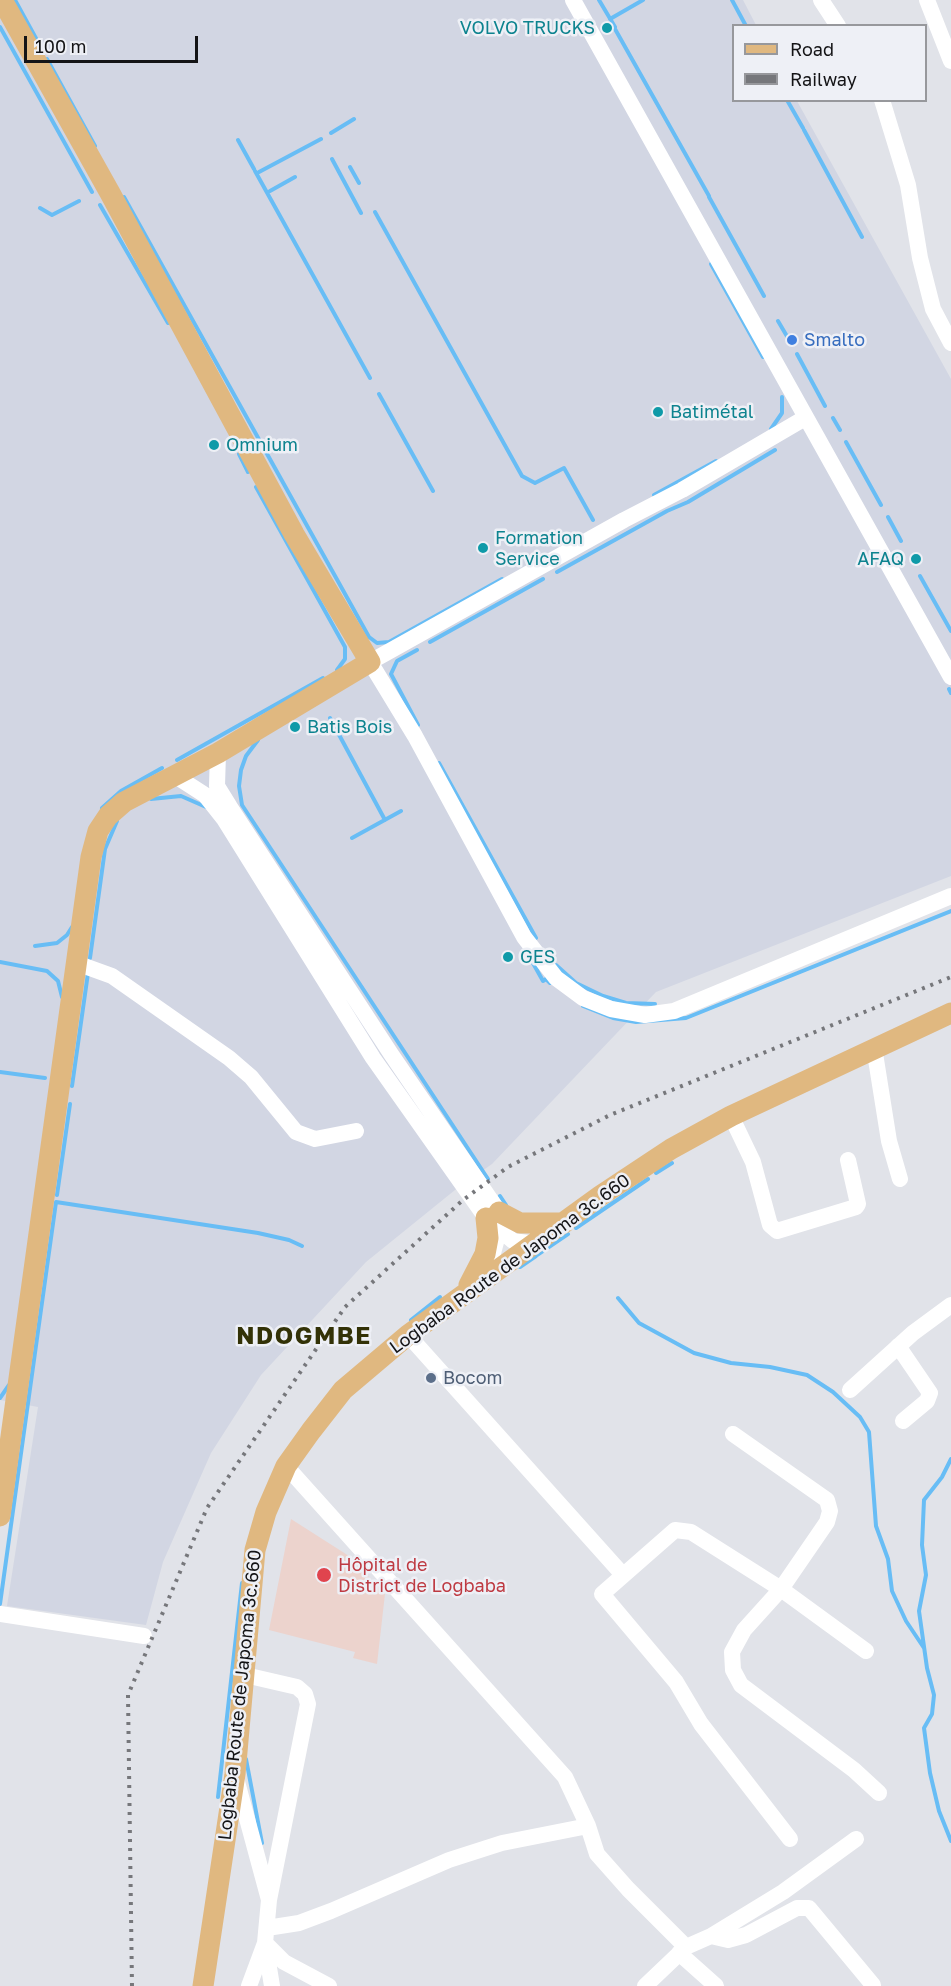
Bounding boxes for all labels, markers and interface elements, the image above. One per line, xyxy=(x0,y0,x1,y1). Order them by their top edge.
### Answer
place label: VOLVO TRUCKS xyxy=(460,17,595,39)
marker: VOLVO TRUCKS xyxy=(600,21,614,35)
scale bar xyxy=(27,24,201,62)
legend xyxy=(732,24,927,102)
text: 100 m xyxy=(35,35,86,57)
text: Road xyxy=(790,38,834,60)
text: Railway xyxy=(790,68,857,90)
place label: Smalto xyxy=(804,329,865,351)
marker: Smalto xyxy=(785,333,799,347)
place label: Batimétal xyxy=(670,401,754,423)
marker: Batimétal xyxy=(651,405,665,419)
place label: Omnium xyxy=(226,434,298,456)
marker: Omnium xyxy=(207,438,221,452)
place label: Formation Service xyxy=(495,527,583,570)
marker: Formation Service xyxy=(476,541,490,555)
place label: AFAQ xyxy=(857,548,904,570)
marker: AFAQ xyxy=(909,552,923,566)
place label: Batis Bois xyxy=(307,716,392,738)
marker: Batis Bois xyxy=(288,720,302,734)
place label: GES xyxy=(520,946,555,968)
marker: GES xyxy=(501,950,515,964)
street label: Logbaba Route de Japoma 3c.660 xyxy=(386,1170,634,1358)
district label: NDOGMBE xyxy=(236,1322,372,1350)
place label: Bocom xyxy=(443,1367,502,1389)
marker: Bocom xyxy=(424,1371,438,1385)
street label: Logbaba Route de Japoma 3c.660 xyxy=(214,1549,266,1841)
place label: Hôpital de District de Logbaba xyxy=(338,1554,506,1596)
marker: Hôpital de District de Logbaba xyxy=(315,1566,333,1584)

